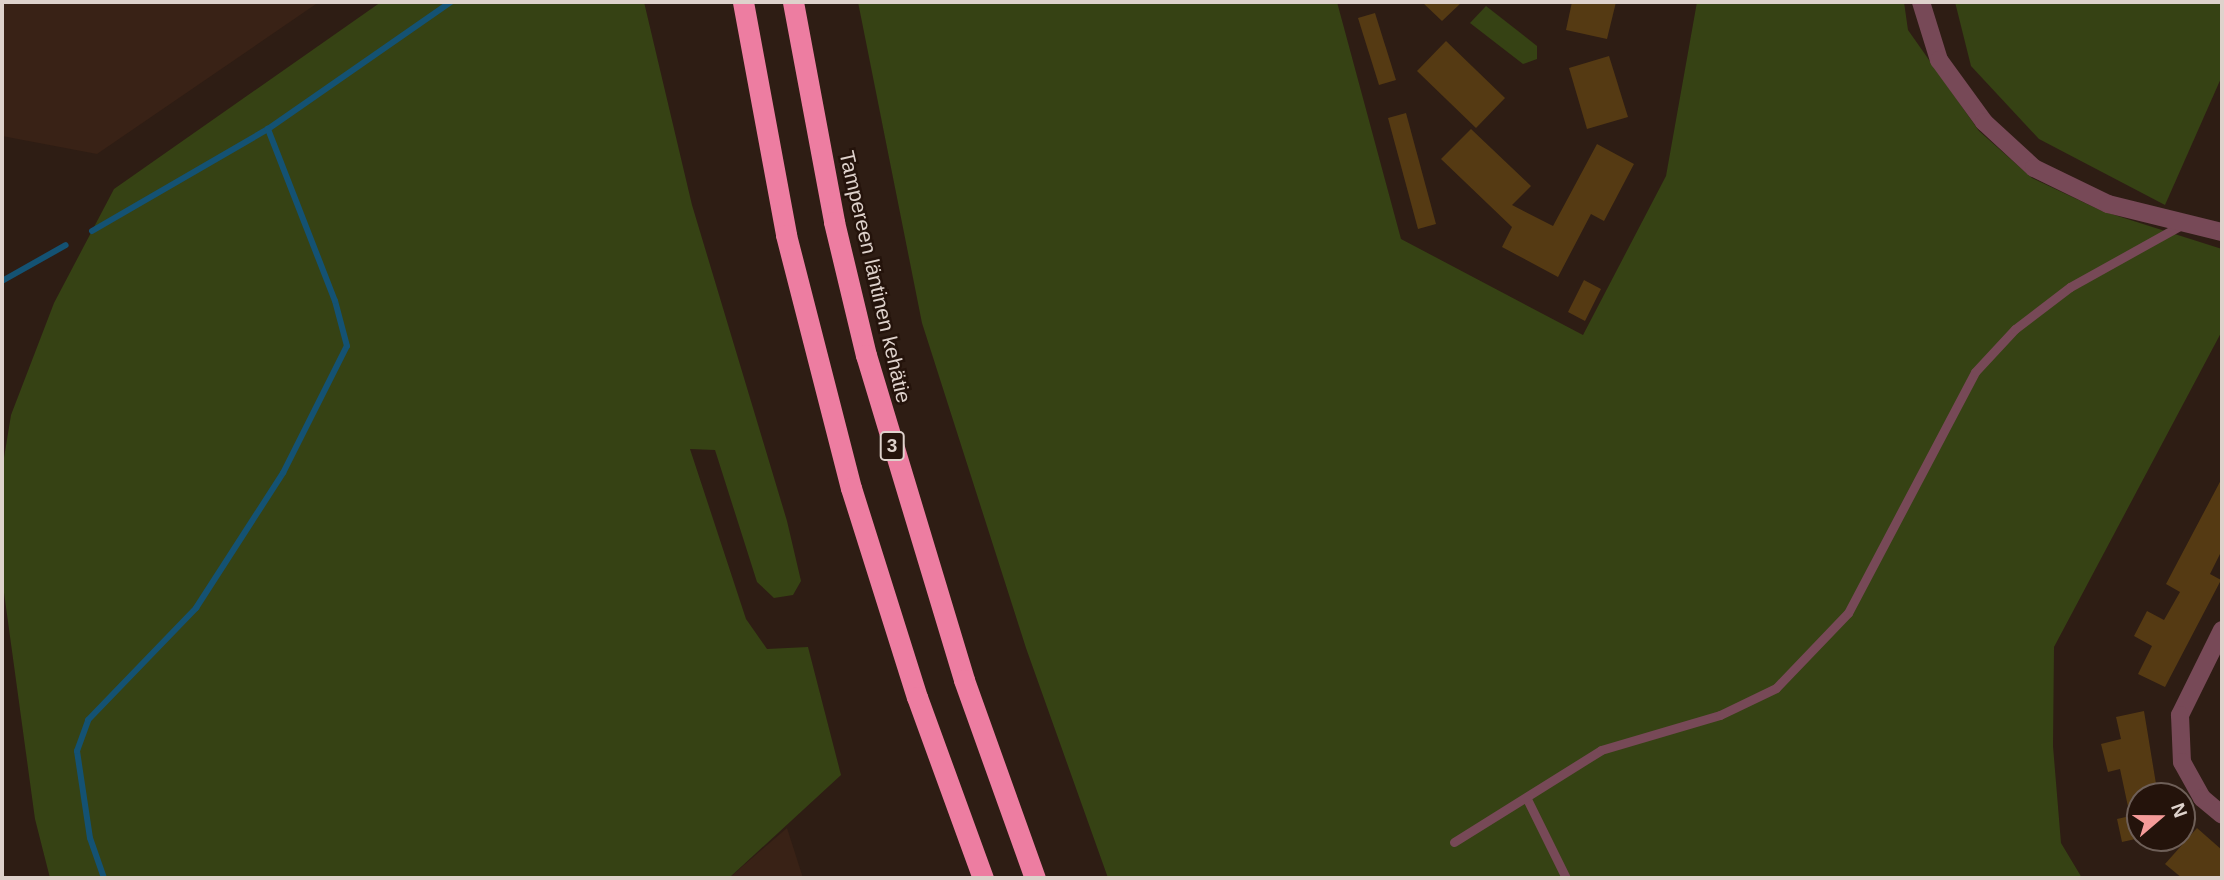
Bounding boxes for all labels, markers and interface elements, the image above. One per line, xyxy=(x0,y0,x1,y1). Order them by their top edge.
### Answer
street label: Tampereen läntinen kehätie xyxy=(834,148,916,406)
road number: 3 xyxy=(878,430,906,462)
north arrow xyxy=(2126,782,2196,852)
text: N xyxy=(2167,800,2192,820)

